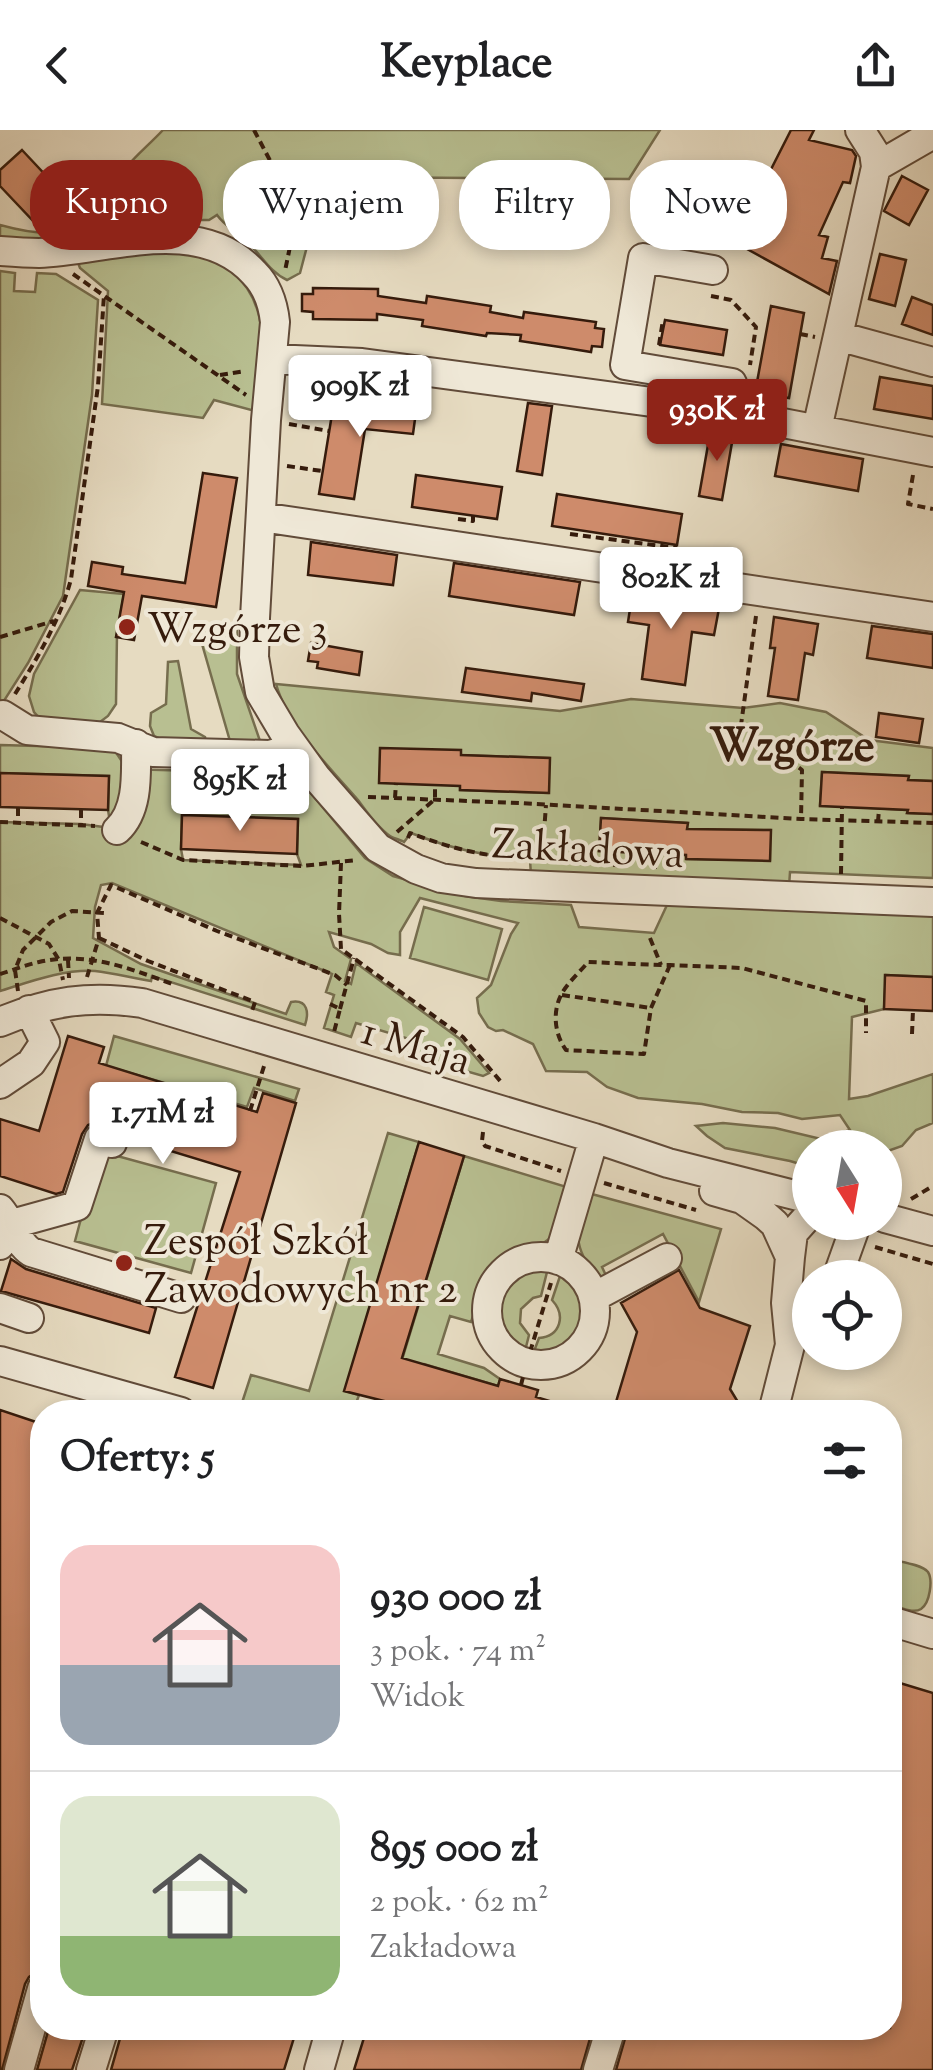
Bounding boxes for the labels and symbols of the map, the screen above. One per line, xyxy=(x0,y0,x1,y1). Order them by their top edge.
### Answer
pin: 909K zł xyxy=(268,355,452,440)
pin: 930K zł xyxy=(625,379,809,464)
pin: 802K zł xyxy=(579,547,763,632)
place label: Wzgórze 3 xyxy=(147,602,327,662)
marker: Wzgórze 3 xyxy=(116,616,138,638)
district label: Wzgórze xyxy=(709,717,875,782)
pin: 895K zł xyxy=(148,749,332,834)
street label: Zakładowa xyxy=(490,817,685,887)
street label: 1 Maja xyxy=(353,1004,478,1094)
pin: 1.71M zł xyxy=(60,1082,266,1167)
north arrow xyxy=(792,1130,902,1240)
place label: Zespół Szkół Zawodowych nr 2 xyxy=(144,1214,457,1322)
marker: Zespół Szkół Zawodowych nr 2 xyxy=(113,1252,135,1274)

